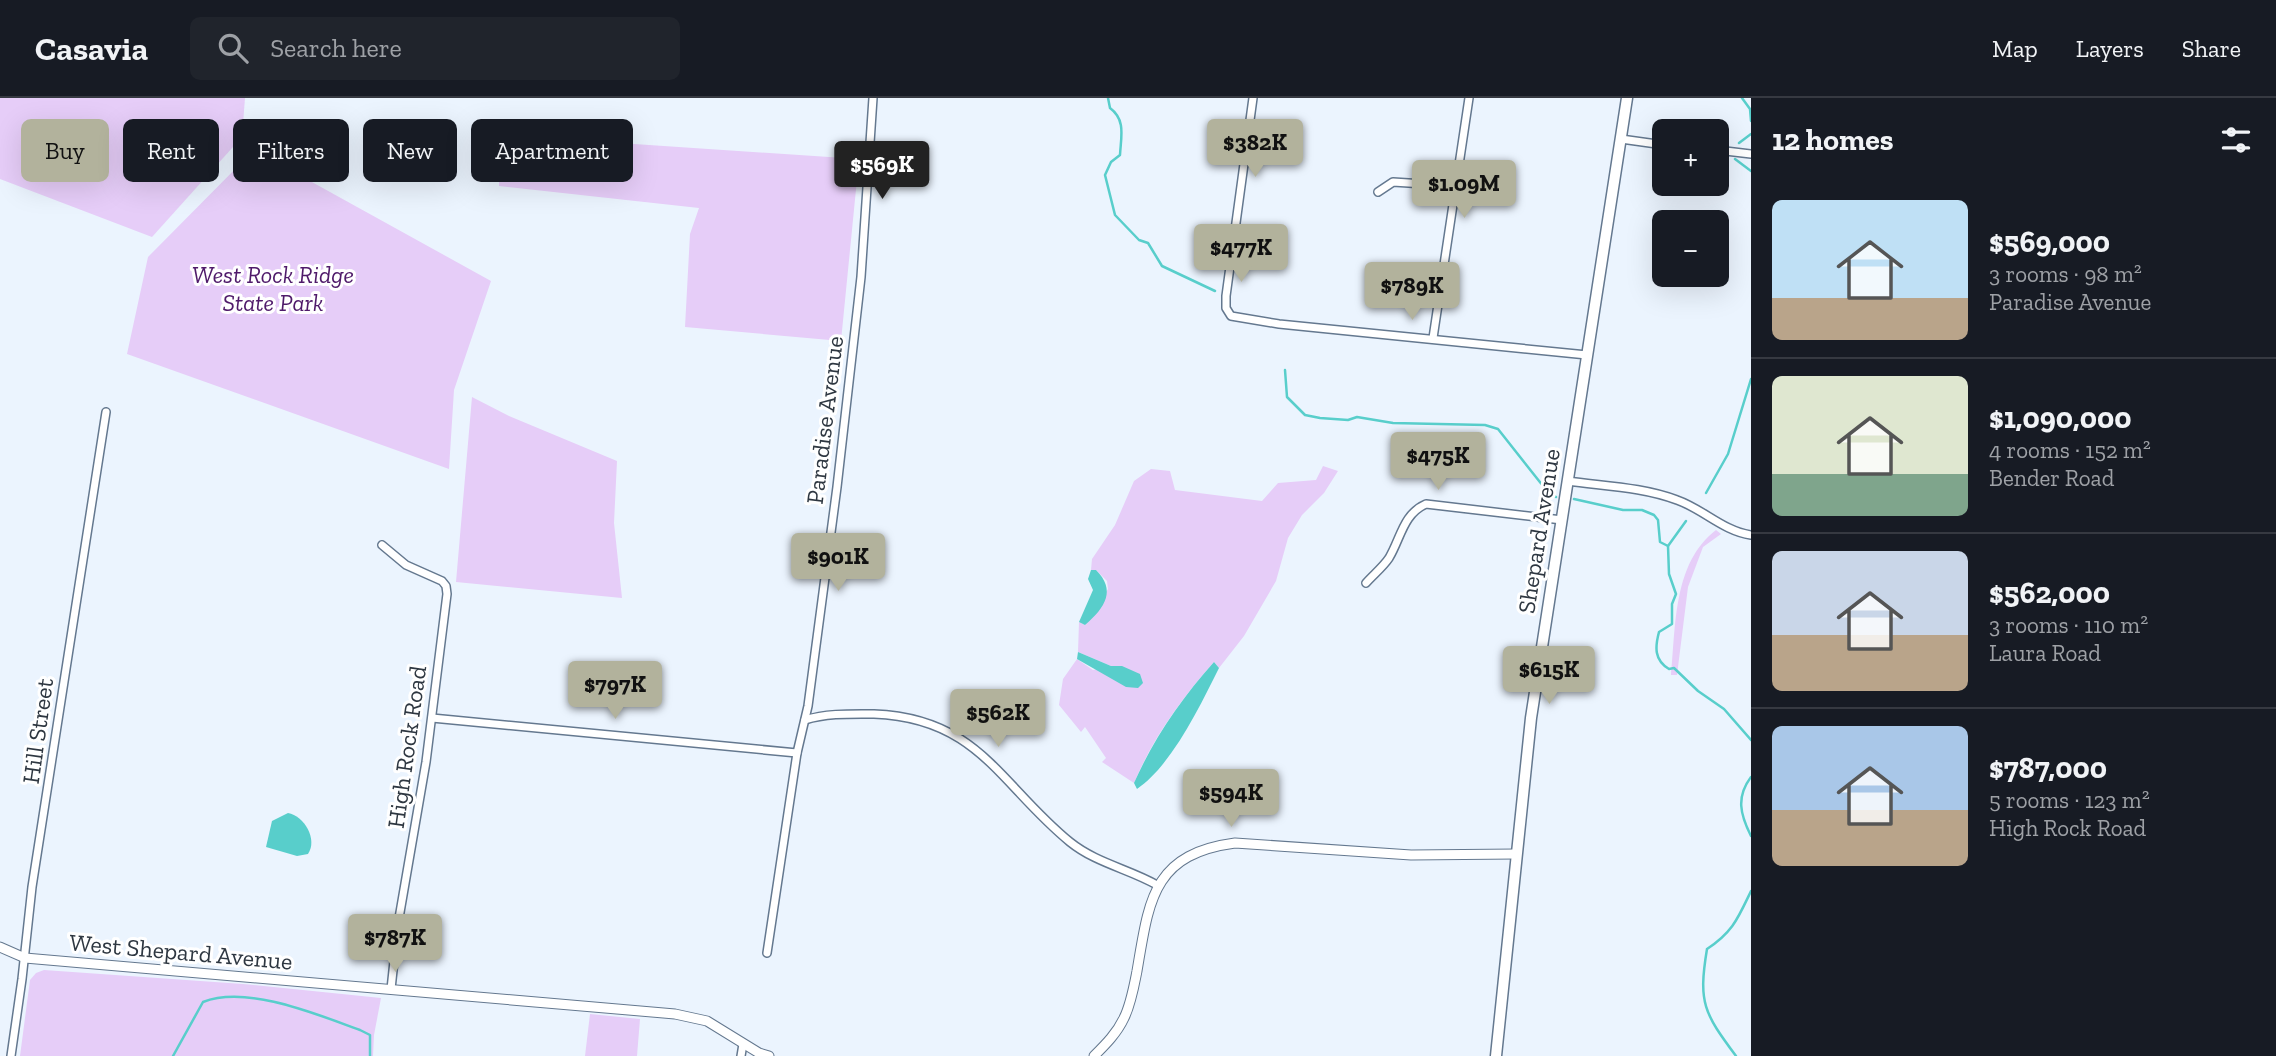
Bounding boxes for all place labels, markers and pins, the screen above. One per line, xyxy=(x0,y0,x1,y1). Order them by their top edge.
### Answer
pin: $382K xyxy=(1206,120,1304,179)
pin: $569K xyxy=(833,141,931,201)
pin: $1.09M xyxy=(1407,160,1521,220)
pin: $477K xyxy=(1192,225,1290,284)
pin: $789K xyxy=(1363,262,1461,322)
pin: $475K xyxy=(1389,432,1487,492)
pin: $901K xyxy=(789,533,887,593)
pin: $615K xyxy=(1500,646,1598,706)
pin: $797K xyxy=(566,662,664,721)
pin: $562K xyxy=(949,690,1047,749)
pin: $594K xyxy=(1182,770,1280,829)
pin: $787K xyxy=(346,914,444,974)

